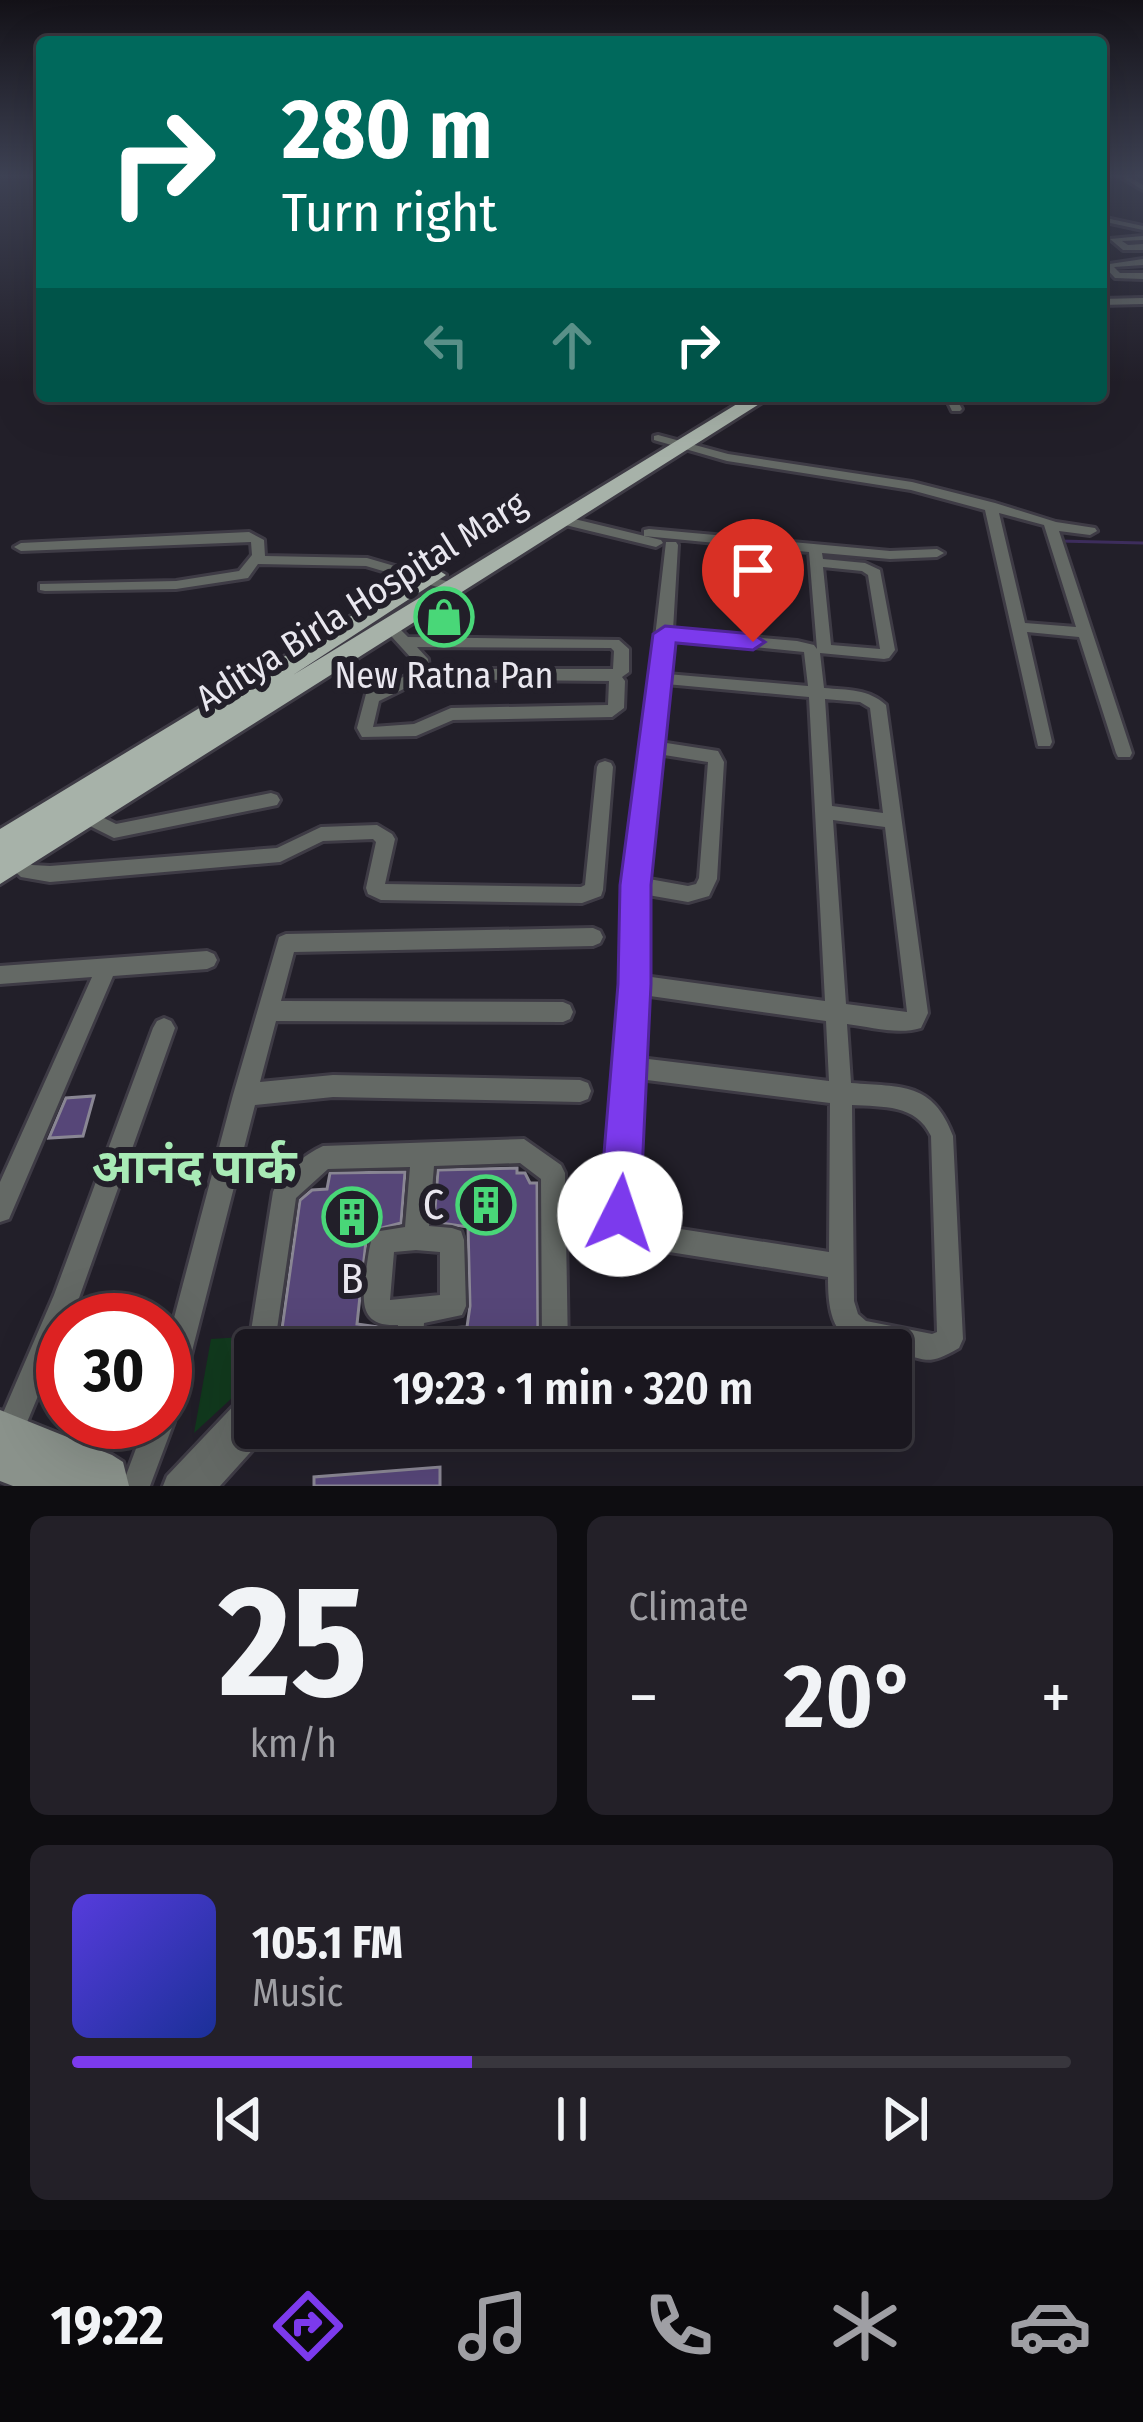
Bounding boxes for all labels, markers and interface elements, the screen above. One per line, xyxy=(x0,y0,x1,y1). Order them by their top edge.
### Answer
text: 280 m xyxy=(282,79,493,180)
icon: right xyxy=(84,84,240,240)
text: Turn right xyxy=(282,181,497,245)
icon: left xyxy=(413,312,479,378)
icon: ahead xyxy=(539,312,605,378)
icon: right xyxy=(665,312,731,378)
street label: Aditya Birla Hospital Marg xyxy=(188,481,534,721)
pin xyxy=(702,519,804,642)
icon: arrive xyxy=(720,537,786,603)
shop icon: New Ratna Pan xyxy=(413,586,475,648)
place label: New Ratna Pan xyxy=(335,654,554,698)
district label: आनंद पार्क xyxy=(92,1138,298,1196)
position arrow xyxy=(557,1151,683,1277)
building icon: C xyxy=(455,1174,517,1236)
place label: C xyxy=(423,1180,444,1230)
building icon: B xyxy=(321,1186,383,1248)
place label: B xyxy=(341,1254,363,1304)
speed limit sign: 30 xyxy=(36,1293,192,1449)
text: 19:23 · 1 min · 320 m xyxy=(393,1362,753,1416)
text: 25 xyxy=(219,1549,368,1736)
text: Climate xyxy=(629,1584,749,1630)
text: 20° xyxy=(784,1643,916,1751)
text: − xyxy=(629,1658,658,1737)
text: + xyxy=(1041,1658,1071,1737)
text: km/h xyxy=(250,1721,337,1767)
text: 105.1 FM xyxy=(252,1916,403,1970)
text: Music xyxy=(252,1970,343,2016)
icon: previous xyxy=(206,2086,272,2152)
icon: pause xyxy=(539,2086,605,2152)
icon: next xyxy=(872,2086,938,2152)
icon: directions xyxy=(266,2284,350,2368)
icon: music xyxy=(451,2284,535,2368)
icon: phone xyxy=(637,2284,721,2368)
icon: climate xyxy=(823,2284,907,2368)
icon: car xyxy=(1008,2284,1092,2368)
text: 19:22 xyxy=(51,2294,164,2358)

